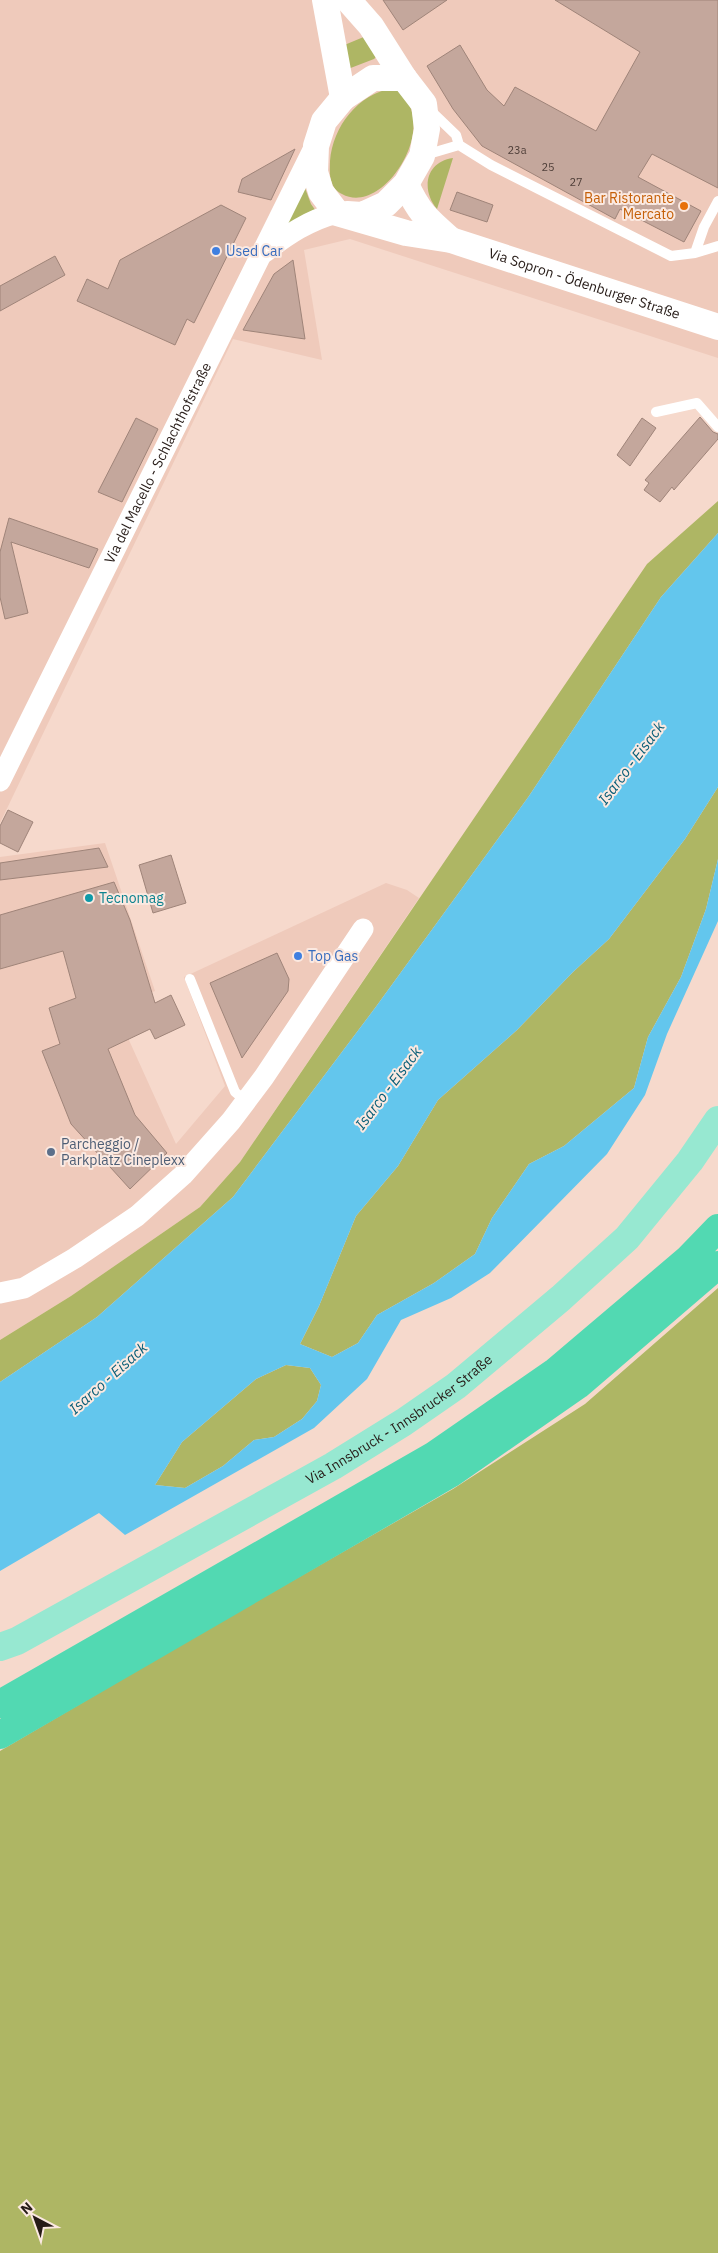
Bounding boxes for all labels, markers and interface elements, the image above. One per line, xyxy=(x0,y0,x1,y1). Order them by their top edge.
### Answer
house number: 23a xyxy=(507,143,527,157)
house number: 25 xyxy=(541,160,555,174)
house number: 27 xyxy=(569,175,583,189)
place label: Bar Ristorante Mercato xyxy=(584,189,674,223)
marker: Bar Ristorante Mercato xyxy=(678,200,690,212)
place label: Used Car xyxy=(226,242,283,260)
street label: Via Sopron - Ödenburger Straße xyxy=(486,244,683,323)
marker: Used Car xyxy=(210,245,222,257)
street label: Via del Macello - Schlachthofstraße xyxy=(100,359,215,567)
water label: Isarco - Eisack xyxy=(594,718,668,808)
place label: Tecnomag xyxy=(99,889,164,907)
marker: Tecnomag xyxy=(83,892,95,904)
place label: Top Gas xyxy=(308,947,359,965)
marker: Top Gas xyxy=(292,950,304,962)
water label: Isarco - Eisack xyxy=(351,1043,425,1133)
place label: Parcheggio / Parkplatz Cineplexx xyxy=(61,1135,185,1169)
marker: Parcheggio / Parkplatz Cineplexx xyxy=(45,1146,57,1158)
water label: Isarco - Eisack xyxy=(65,1338,151,1418)
street label: Via Innsbruck - Innsbrucker Straße xyxy=(303,1350,496,1488)
north arrow xyxy=(10,2193,60,2243)
text: N xyxy=(17,2198,36,2218)

